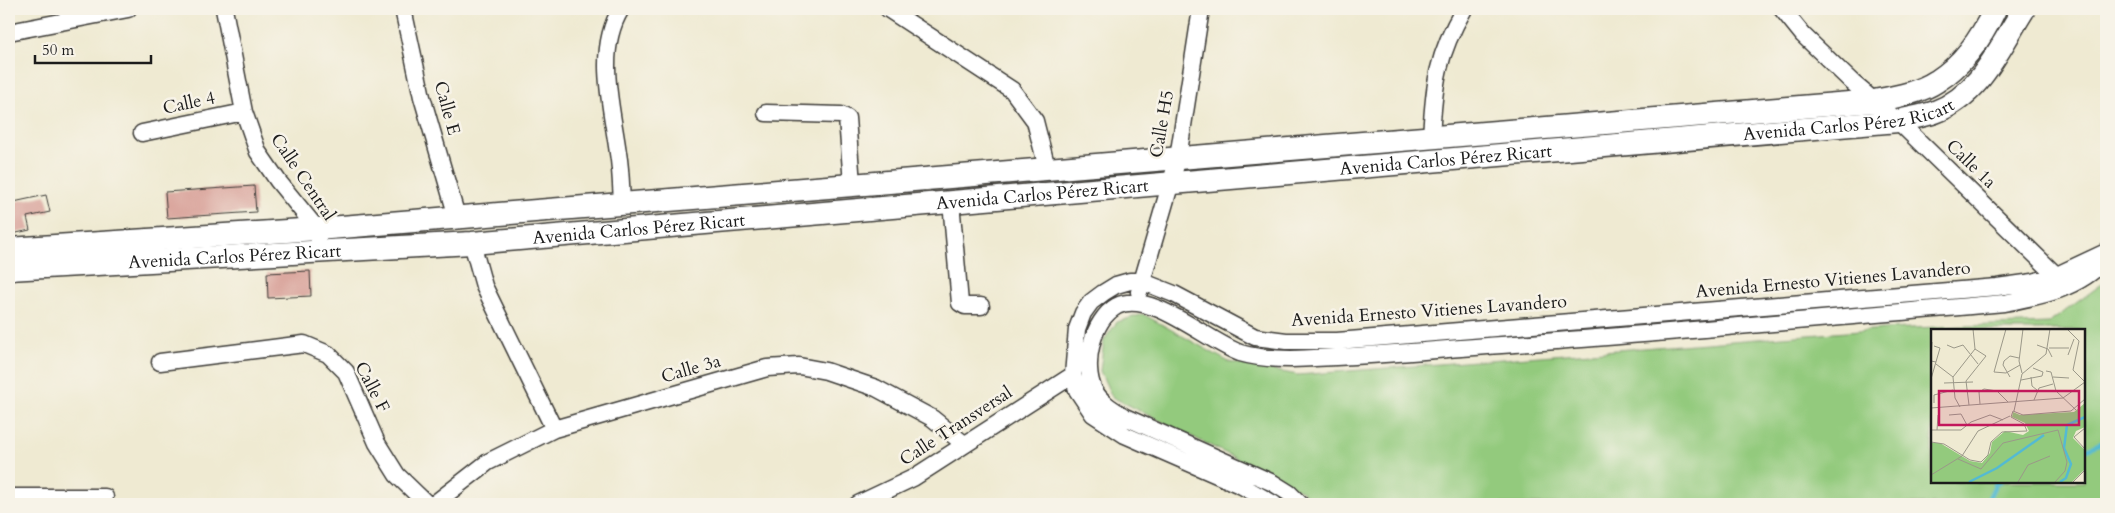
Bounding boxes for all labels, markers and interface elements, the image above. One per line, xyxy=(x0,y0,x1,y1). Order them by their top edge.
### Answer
scale bar xyxy=(35,32,151,64)
text: 50 m xyxy=(42,40,74,60)
street label: Calle E xyxy=(428,78,466,138)
street label: Calle 4 xyxy=(161,85,217,121)
street label: Calle H5 xyxy=(1144,88,1180,160)
street label: Avenida Carlos Pérez Ricart xyxy=(1742,92,1959,147)
street label: Calle Central xyxy=(265,128,342,226)
street label: Calle 1a xyxy=(1940,134,2002,194)
street label: Avenida Carlos Pérez Ricart xyxy=(1338,138,1553,181)
street label: Avenida Carlos Pérez Ricart xyxy=(935,173,1150,216)
street label: Avenida Carlos Pérez Ricart xyxy=(531,207,746,250)
street label: Avenida Carlos Pérez Ricart xyxy=(127,238,342,275)
street label: Avenida Ernesto Vitienes Lavandero xyxy=(1694,255,1972,304)
street label: Avenida Ernesto Vitienes Lavandero xyxy=(1290,289,1568,333)
inset map xyxy=(1931,329,2085,483)
street label: Calle 3a xyxy=(658,349,724,389)
street label: Calle F xyxy=(349,357,395,417)
street label: Calle Transversal xyxy=(895,380,1018,472)

